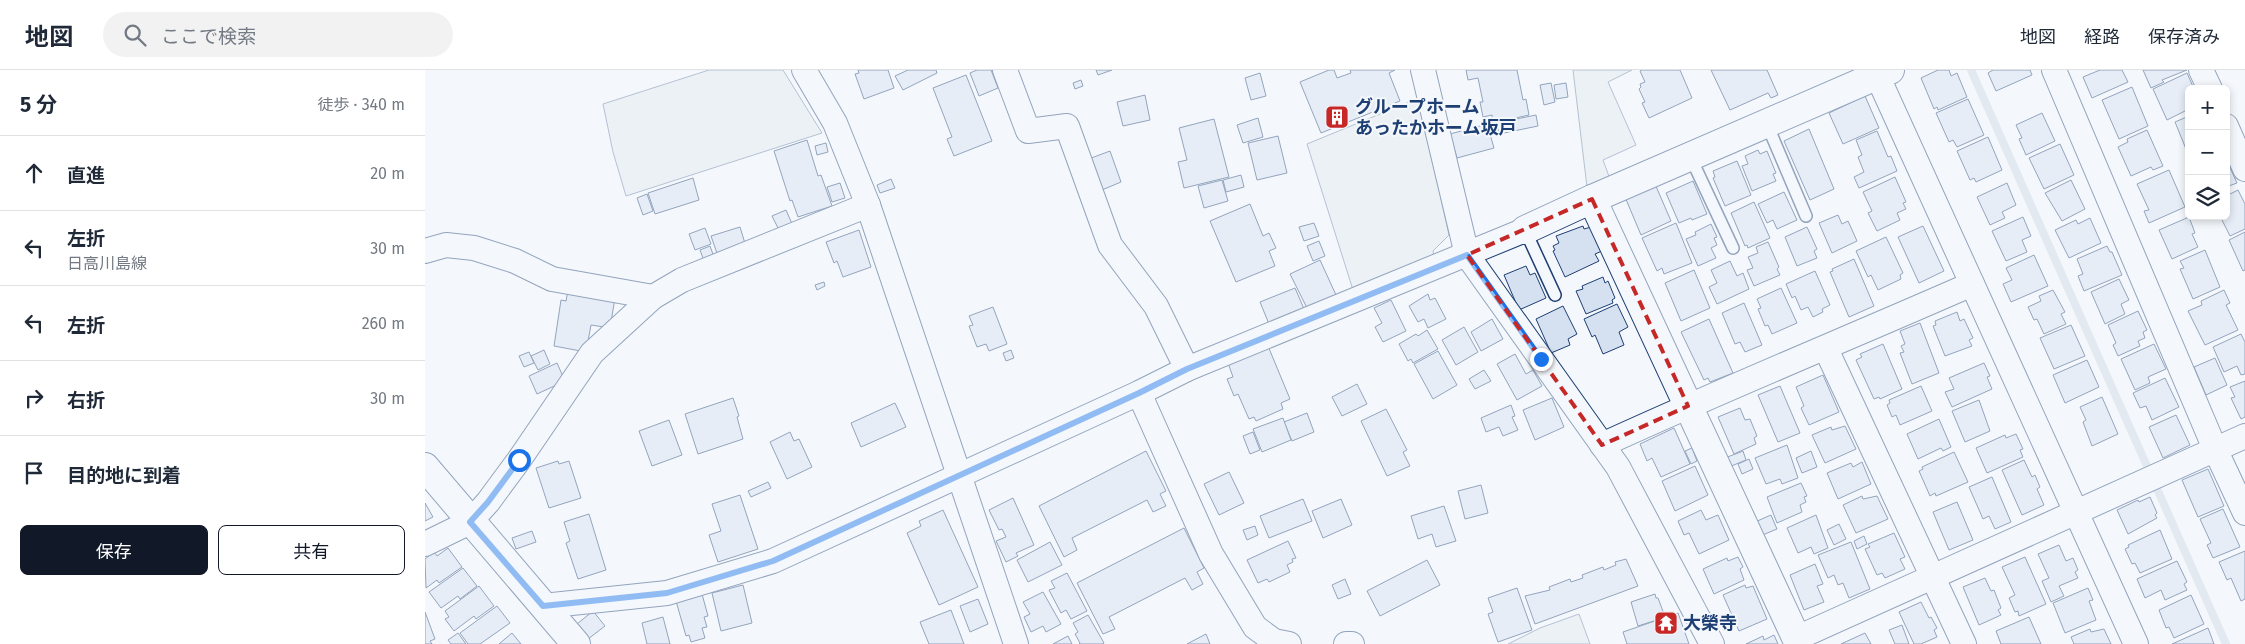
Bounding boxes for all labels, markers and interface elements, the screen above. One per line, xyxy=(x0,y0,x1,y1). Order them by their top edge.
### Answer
search box xyxy=(103,12,453,57)
icon: search xyxy=(121,21,149,49)
text: 地図 xyxy=(25,23,73,51)
text: ここで検索 xyxy=(161,25,256,48)
text: 地図 xyxy=(2020,26,2056,48)
text: 経路 xyxy=(2084,26,2120,48)
text: 保存済み xyxy=(2148,26,2220,48)
map controls xyxy=(2185,85,2230,220)
button: + xyxy=(2185,85,2230,130)
text: 5 分 xyxy=(20,92,57,118)
text: 徒歩 · 340 m xyxy=(317,95,405,114)
place label: グループホーム あったかホーム坂戸 xyxy=(1355,96,1516,139)
building icon: グループホーム あったかホーム坂戸 xyxy=(1324,104,1350,130)
button: − xyxy=(2185,130,2230,175)
icon: ahead xyxy=(20,159,48,187)
text: 直進 xyxy=(67,164,105,187)
text: 20 m xyxy=(370,164,405,183)
button: layers xyxy=(2185,175,2230,220)
text: 左折 xyxy=(67,227,105,250)
icon: left xyxy=(20,234,48,262)
text: 30 m xyxy=(370,239,405,258)
text: 日高川島線 xyxy=(67,254,147,273)
icon: left xyxy=(20,309,48,337)
text: 左折 xyxy=(67,314,105,337)
text: 260 m xyxy=(362,314,405,333)
route end xyxy=(1530,348,1553,371)
icon: right xyxy=(20,384,48,412)
text: 右折 xyxy=(67,389,105,412)
text: 30 m xyxy=(370,389,405,408)
route start xyxy=(508,449,531,472)
icon: arrive xyxy=(20,459,48,487)
text: 目的地に到着 xyxy=(67,464,181,487)
button: 保存 xyxy=(20,525,208,575)
button: 共有 xyxy=(218,525,405,575)
temple icon: 大榮寺 xyxy=(1653,610,1679,636)
place label: 大榮寺 xyxy=(1683,612,1737,634)

